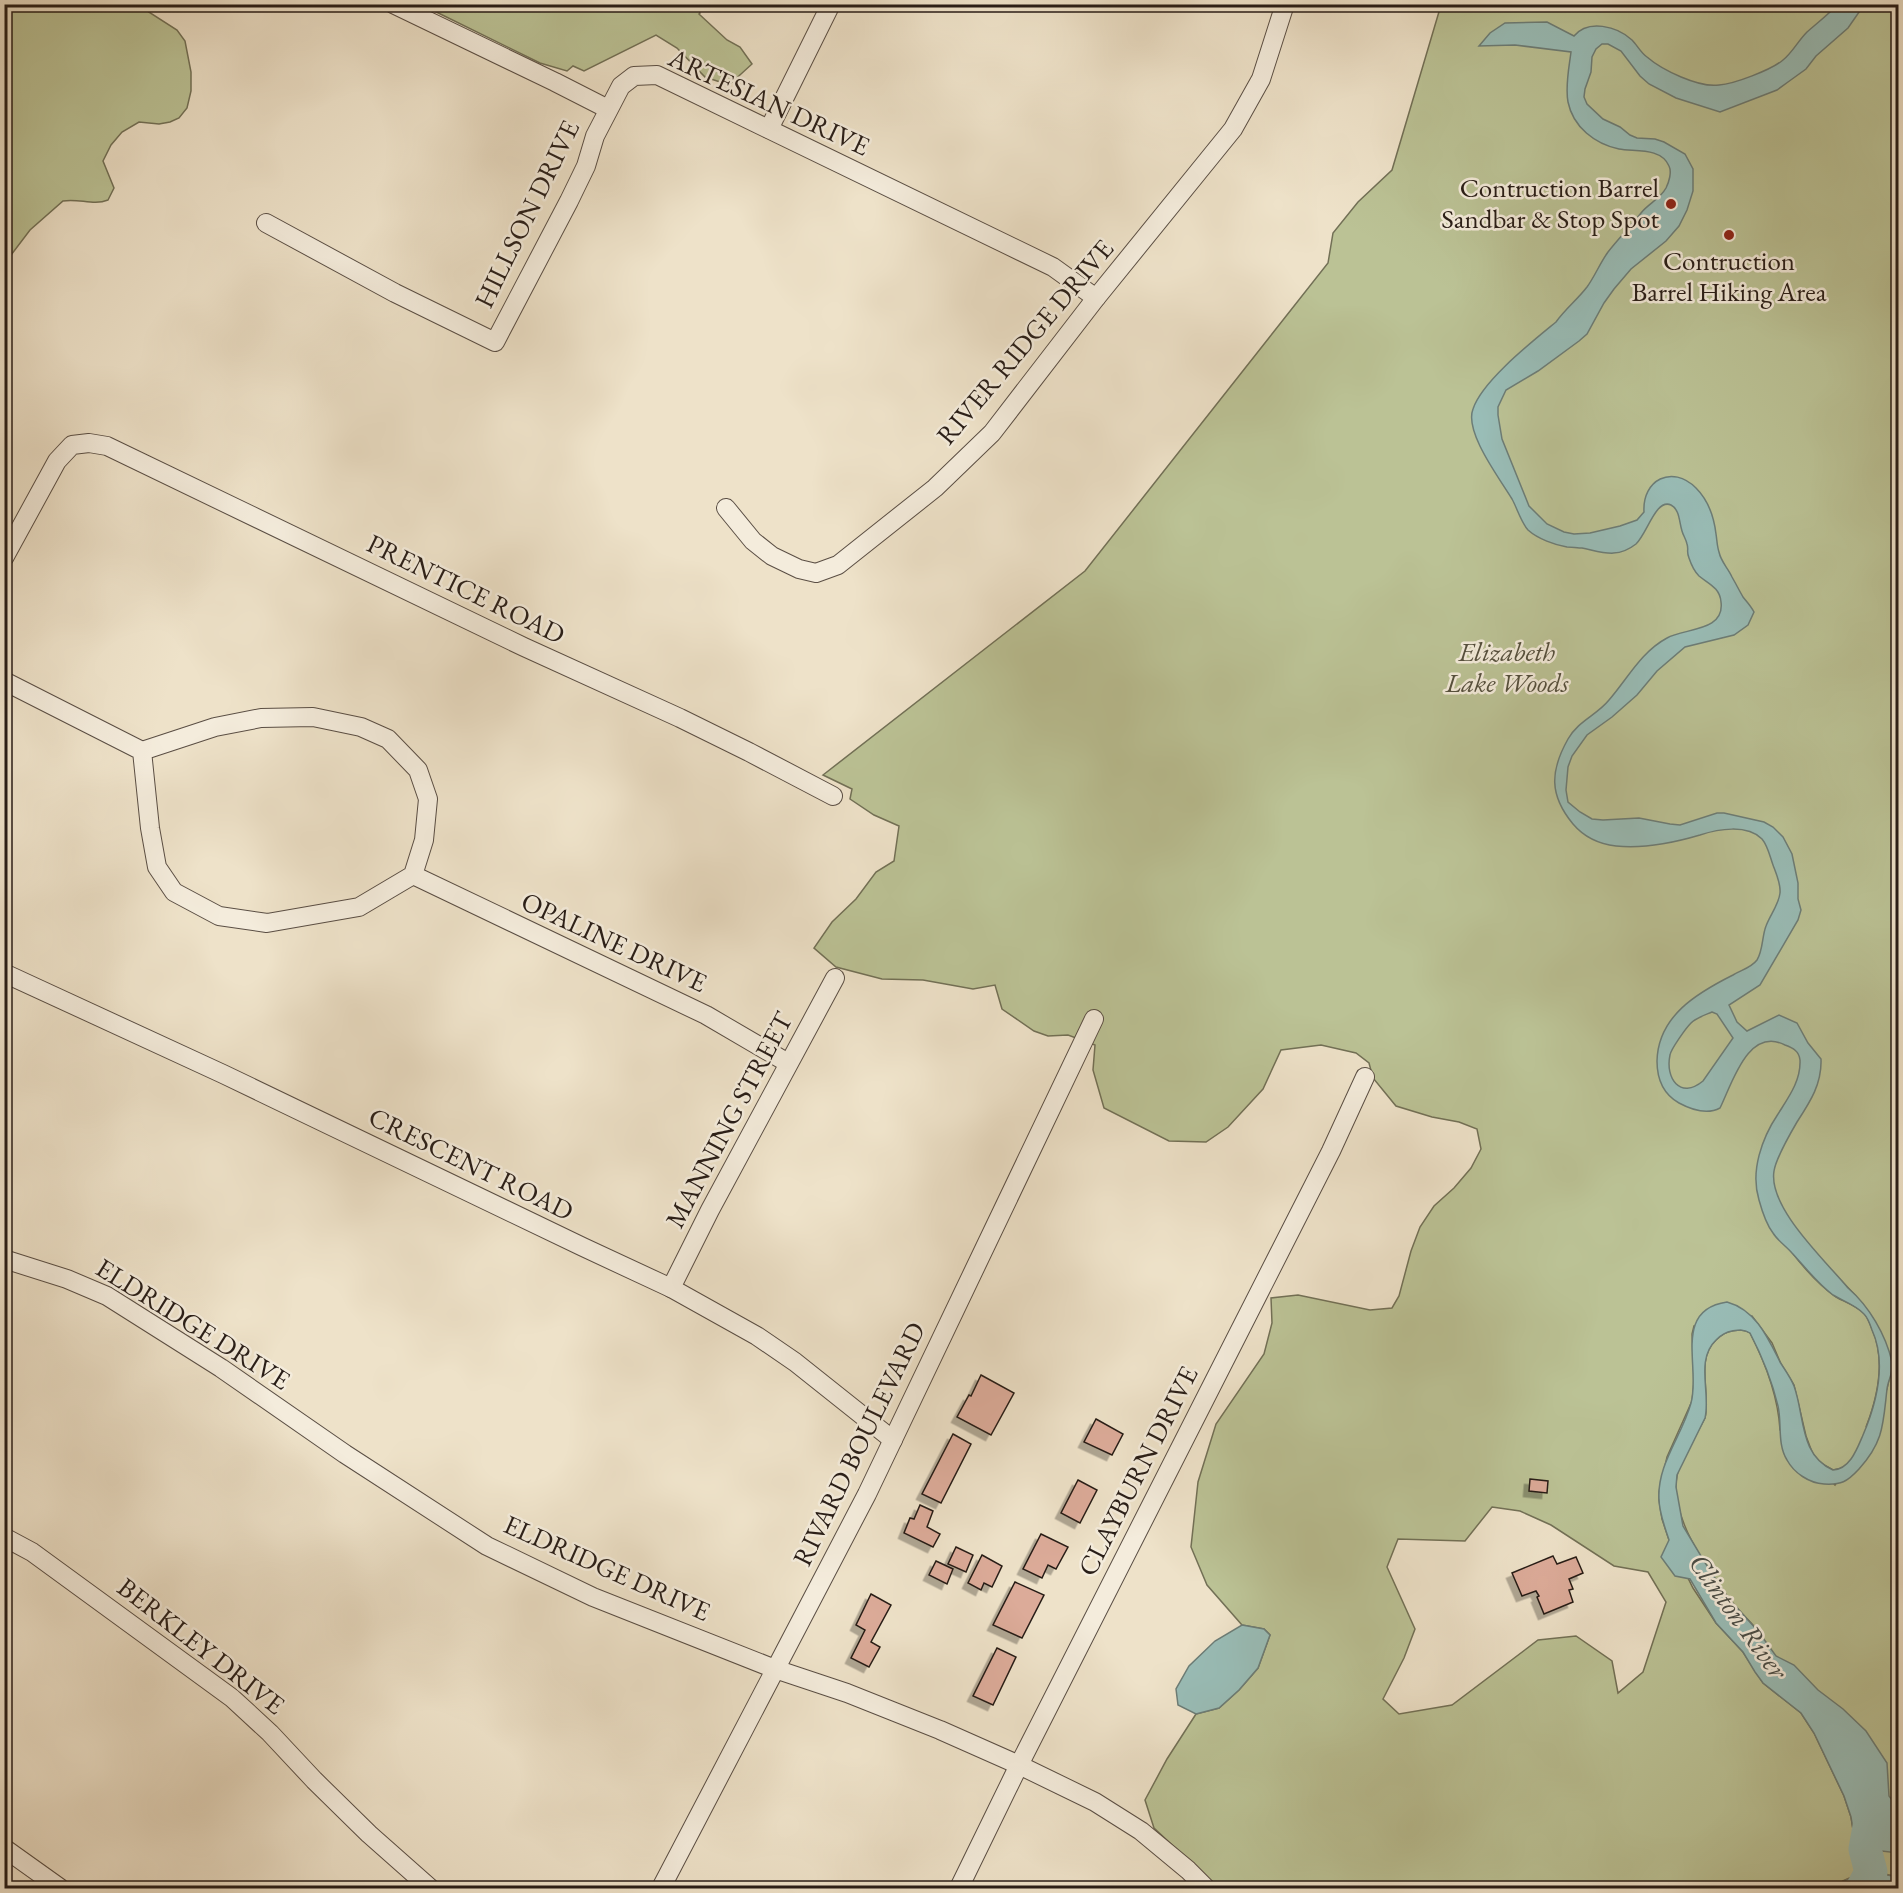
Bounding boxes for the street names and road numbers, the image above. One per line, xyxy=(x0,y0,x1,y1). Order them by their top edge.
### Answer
street label: ARTESIAN DRIVE xyxy=(662,39,875,163)
street label: HILLSON DRIVE xyxy=(466,114,587,313)
street label: RIVER RIDGE DRIVE xyxy=(928,232,1121,452)
street label: PRENTICE ROAD xyxy=(362,525,571,652)
street label: OPALINE DRIVE xyxy=(516,883,713,1000)
street label: MANNING STREET xyxy=(657,1005,801,1234)
street label: CRESCENT ROAD xyxy=(363,1099,579,1228)
street label: ELDRIDGE DRIVE xyxy=(90,1250,297,1397)
street label: RIVARD BOULEVARD xyxy=(784,1316,933,1571)
street label: CLAYBURN DRIVE xyxy=(1069,1360,1206,1582)
street label: ELDRIDGE DRIVE xyxy=(498,1506,716,1629)
street label: BERKLEY DRIVE xyxy=(111,1569,292,1722)

